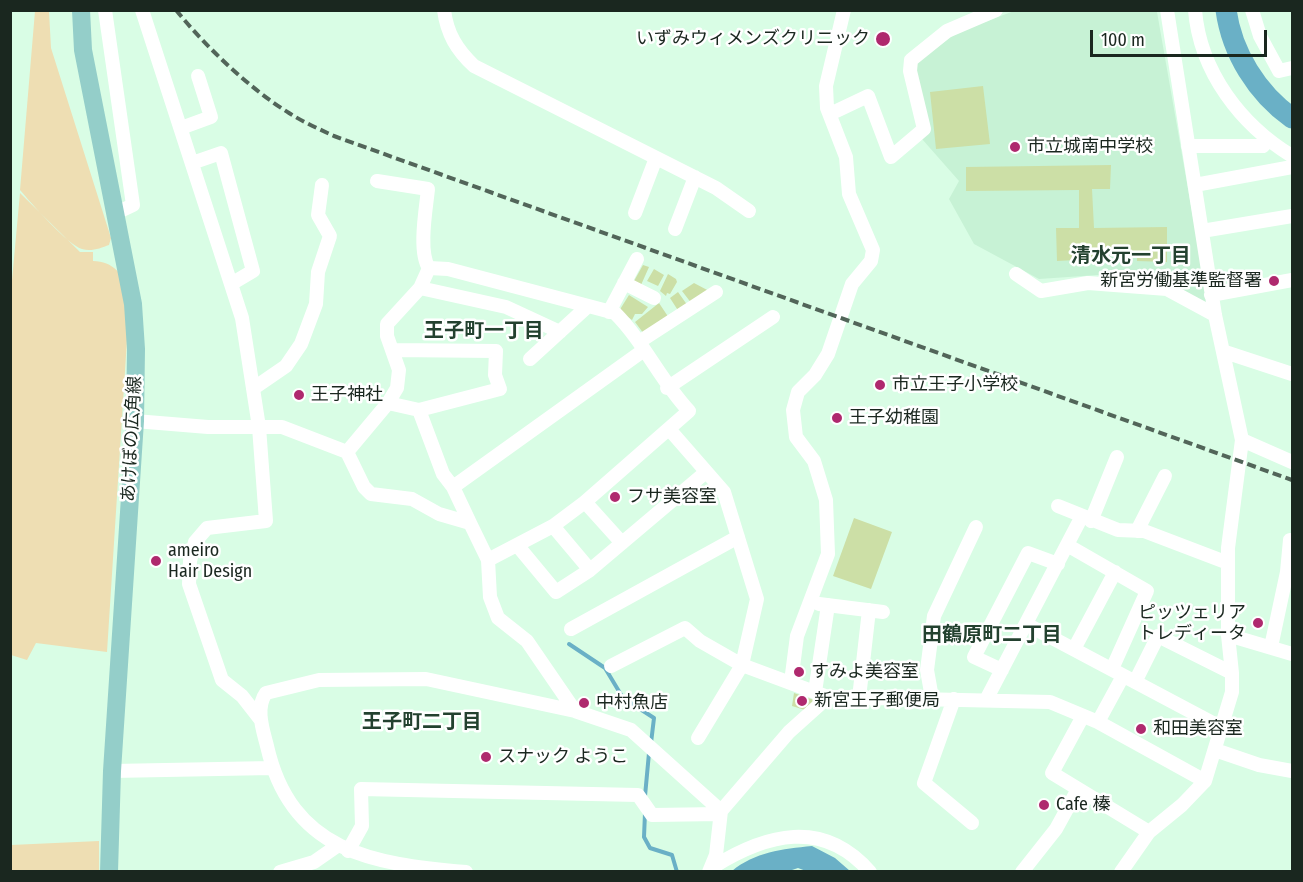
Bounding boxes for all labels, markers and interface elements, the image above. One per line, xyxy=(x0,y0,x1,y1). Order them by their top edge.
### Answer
scale bar xyxy=(1093,18,1270,56)
place label: いずみウィメンズクリニック xyxy=(636,28,870,50)
text: 100 m xyxy=(1101,29,1145,51)
marker: いずみウィメンズクリニック xyxy=(874,30,892,48)
place label: 市立城南中学校 xyxy=(1027,136,1153,158)
marker: 市立城南中学校 xyxy=(1008,140,1022,154)
district label: 清水元一丁目 xyxy=(1071,244,1191,268)
place label: 新宮労働基準監督署 xyxy=(1100,270,1262,292)
marker: 新宮労働基準監督署 xyxy=(1267,274,1281,288)
district label: 王子町一丁目 xyxy=(424,319,544,343)
place label: 市立王子小学校 xyxy=(892,374,1018,396)
street label: あけぼの広角線 xyxy=(118,376,146,502)
marker: 市立王子小学校 xyxy=(873,378,887,392)
place label: 王子神社 xyxy=(311,384,383,406)
marker: 王子神社 xyxy=(292,388,306,402)
place label: 王子幼稚園 xyxy=(849,407,939,429)
marker: 王子幼稚園 xyxy=(830,411,844,425)
place label: フサ美容室 xyxy=(627,486,717,508)
marker: フサ美容室 xyxy=(608,490,622,504)
place label: ameiro Hair Design xyxy=(168,540,252,582)
marker: ameiro Hair Design xyxy=(149,554,163,568)
place label: ピッツェリア トレディータ xyxy=(1138,602,1246,644)
marker: ピッツェリア トレディータ xyxy=(1251,616,1265,630)
district label: 田鶴原町二丁目 xyxy=(922,623,1062,647)
place label: すみよ美容室 xyxy=(811,661,919,683)
marker: すみよ美容室 xyxy=(792,665,806,679)
place label: 新宮王子郵便局 xyxy=(814,690,940,712)
place label: 中村魚店 xyxy=(596,692,668,714)
marker: 新宮王子郵便局 xyxy=(795,694,809,708)
marker: 中村魚店 xyxy=(577,696,591,710)
district label: 王子町二丁目 xyxy=(362,710,482,734)
place label: 和田美容室 xyxy=(1153,718,1243,740)
marker: 和田美容室 xyxy=(1134,722,1148,736)
place label: スナック ようこ xyxy=(498,746,628,768)
marker: スナック ようこ xyxy=(479,750,493,764)
place label: Cafe 榛 xyxy=(1056,794,1110,816)
marker: Cafe 榛 xyxy=(1037,798,1051,812)

